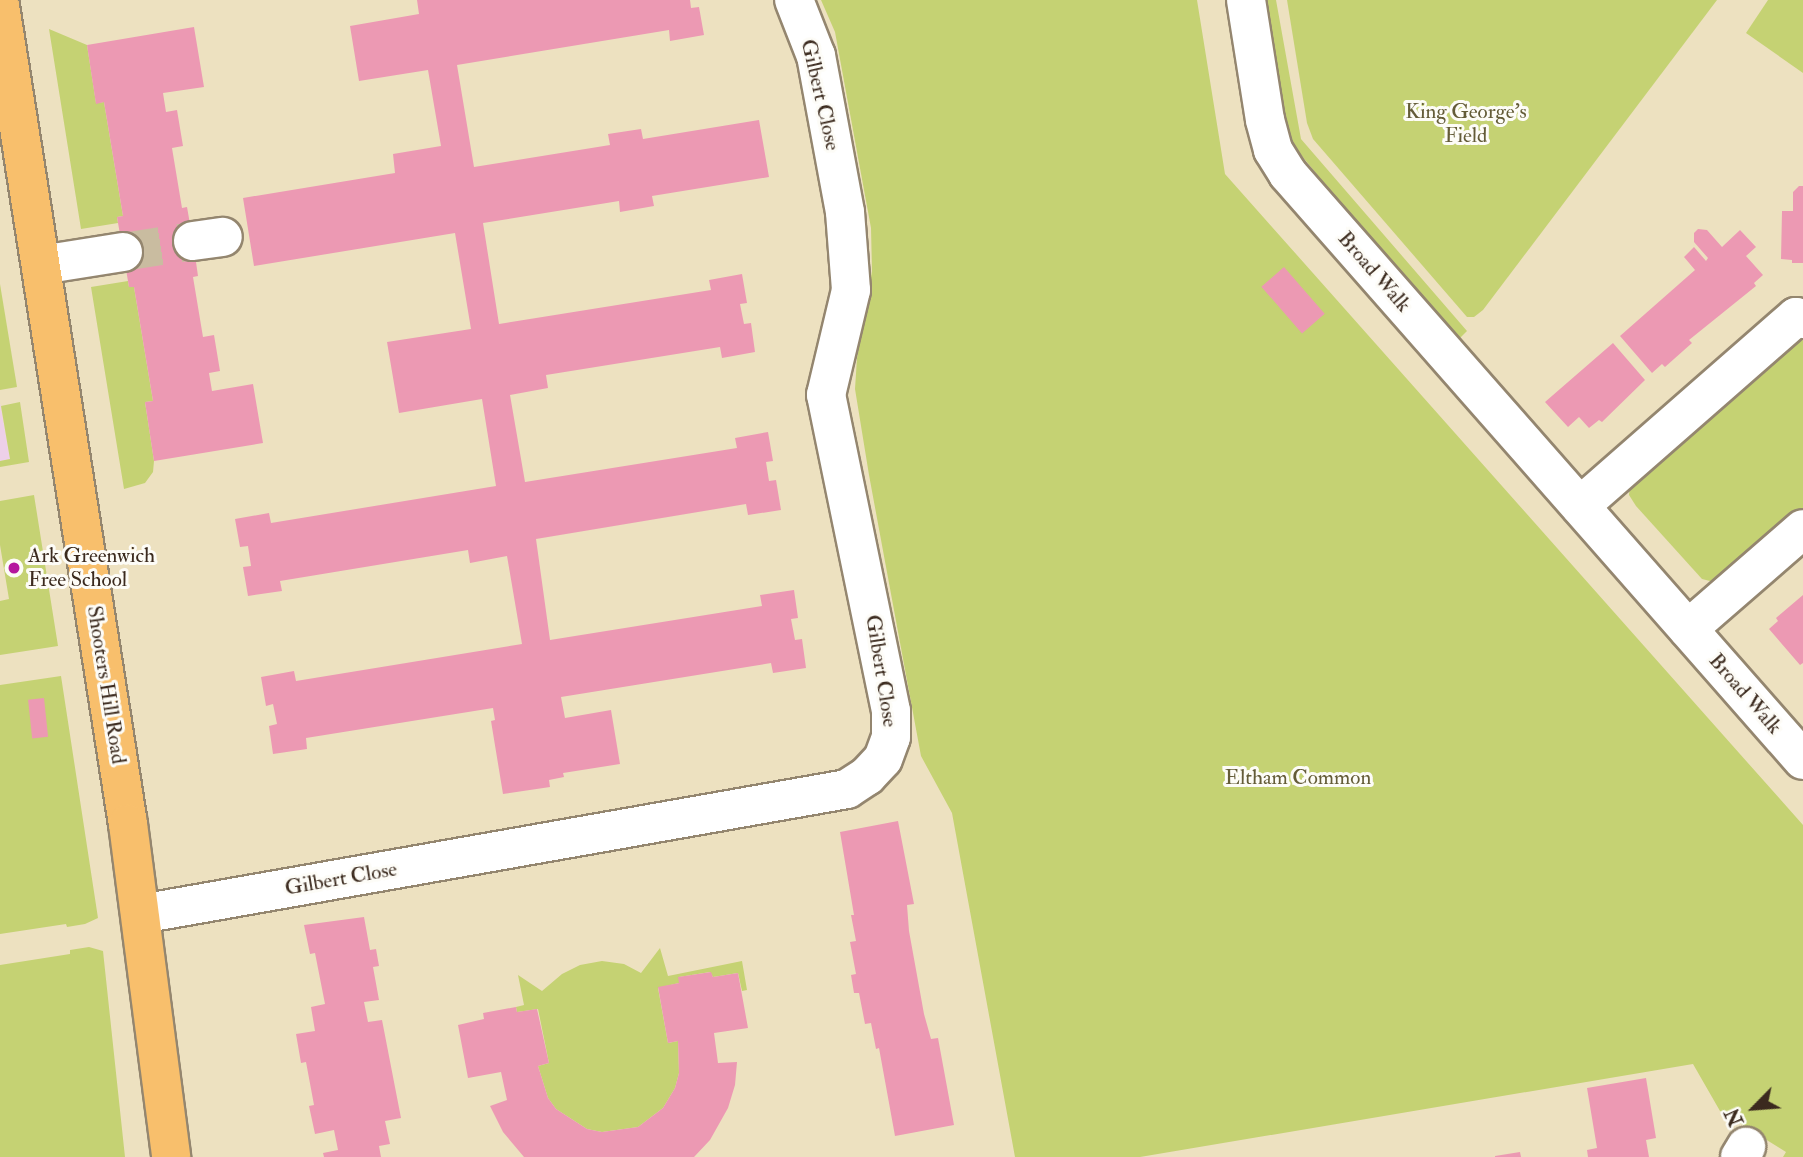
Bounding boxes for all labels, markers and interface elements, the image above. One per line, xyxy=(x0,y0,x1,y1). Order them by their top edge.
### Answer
street label: Gilbert Close xyxy=(795,37,845,153)
park label: King George's Field xyxy=(1405,99,1527,149)
street label: Broad Walk xyxy=(1332,227,1416,317)
place label: Ark Greenwich Free School xyxy=(28,543,155,593)
marker: Ark Greenwich Free School xyxy=(6,560,22,576)
street label: Shooters Hill Road xyxy=(81,604,131,766)
street label: Gilbert Close xyxy=(860,613,902,729)
street label: Broad Walk xyxy=(1703,649,1787,739)
park label: Eltham Common xyxy=(1225,765,1371,791)
street label: Gilbert Close xyxy=(283,857,399,901)
north arrow xyxy=(1719,1073,1789,1143)
text: N xyxy=(1720,1104,1749,1130)

